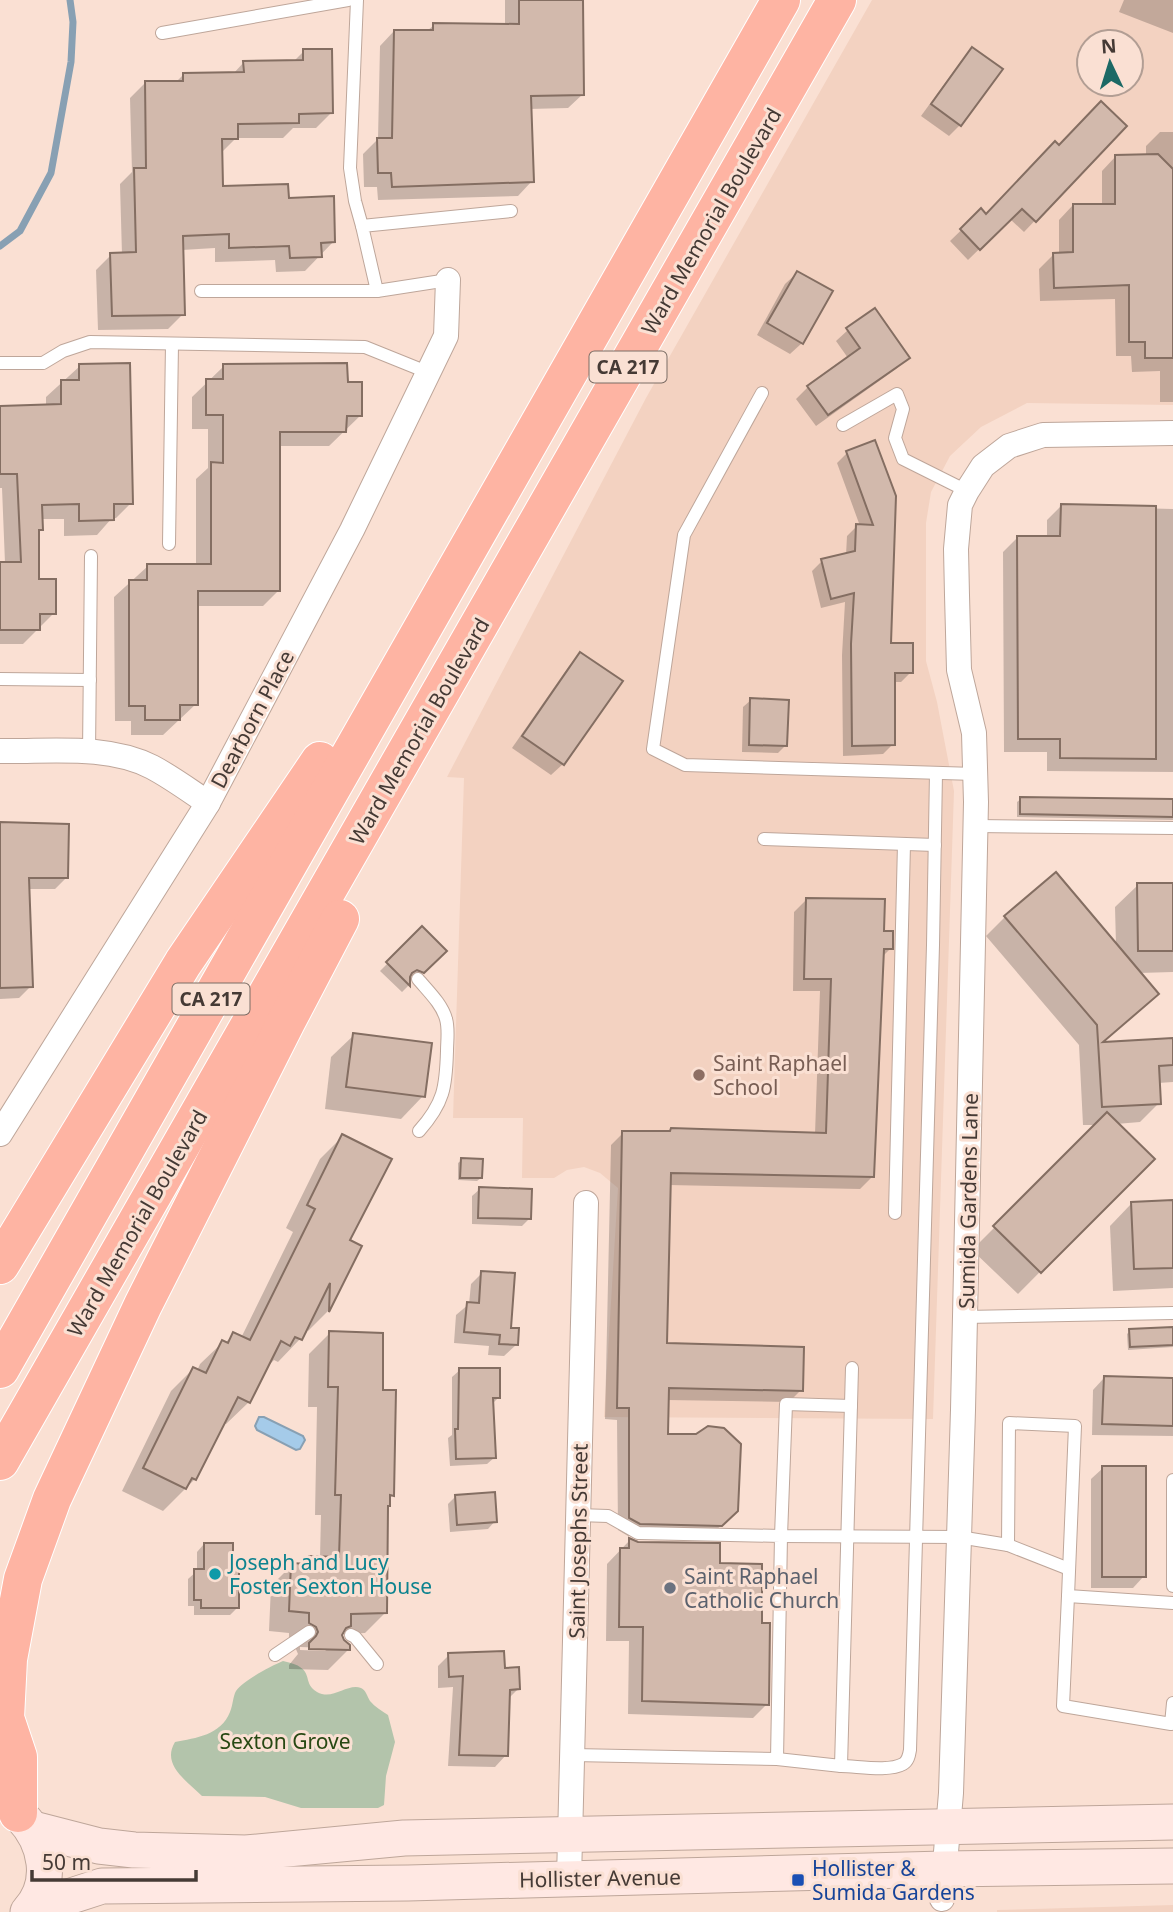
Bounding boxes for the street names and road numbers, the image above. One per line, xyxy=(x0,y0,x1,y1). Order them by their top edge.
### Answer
street label: Ward Memorial Boulevard xyxy=(635,103,787,339)
road number: CA 217 xyxy=(590,352,666,382)
street label: Ward Memorial Boulevard xyxy=(343,613,495,849)
street label: Dearborn Place xyxy=(204,645,300,793)
road number: CA 217 xyxy=(172,984,249,1015)
street label: Sumida Gardens Lane xyxy=(952,1093,984,1309)
street label: Ward Memorial Boulevard xyxy=(61,1105,213,1341)
street label: Saint Josephs Street xyxy=(562,1443,594,1639)
street label: Hollister Avenue xyxy=(519,1863,681,1893)

